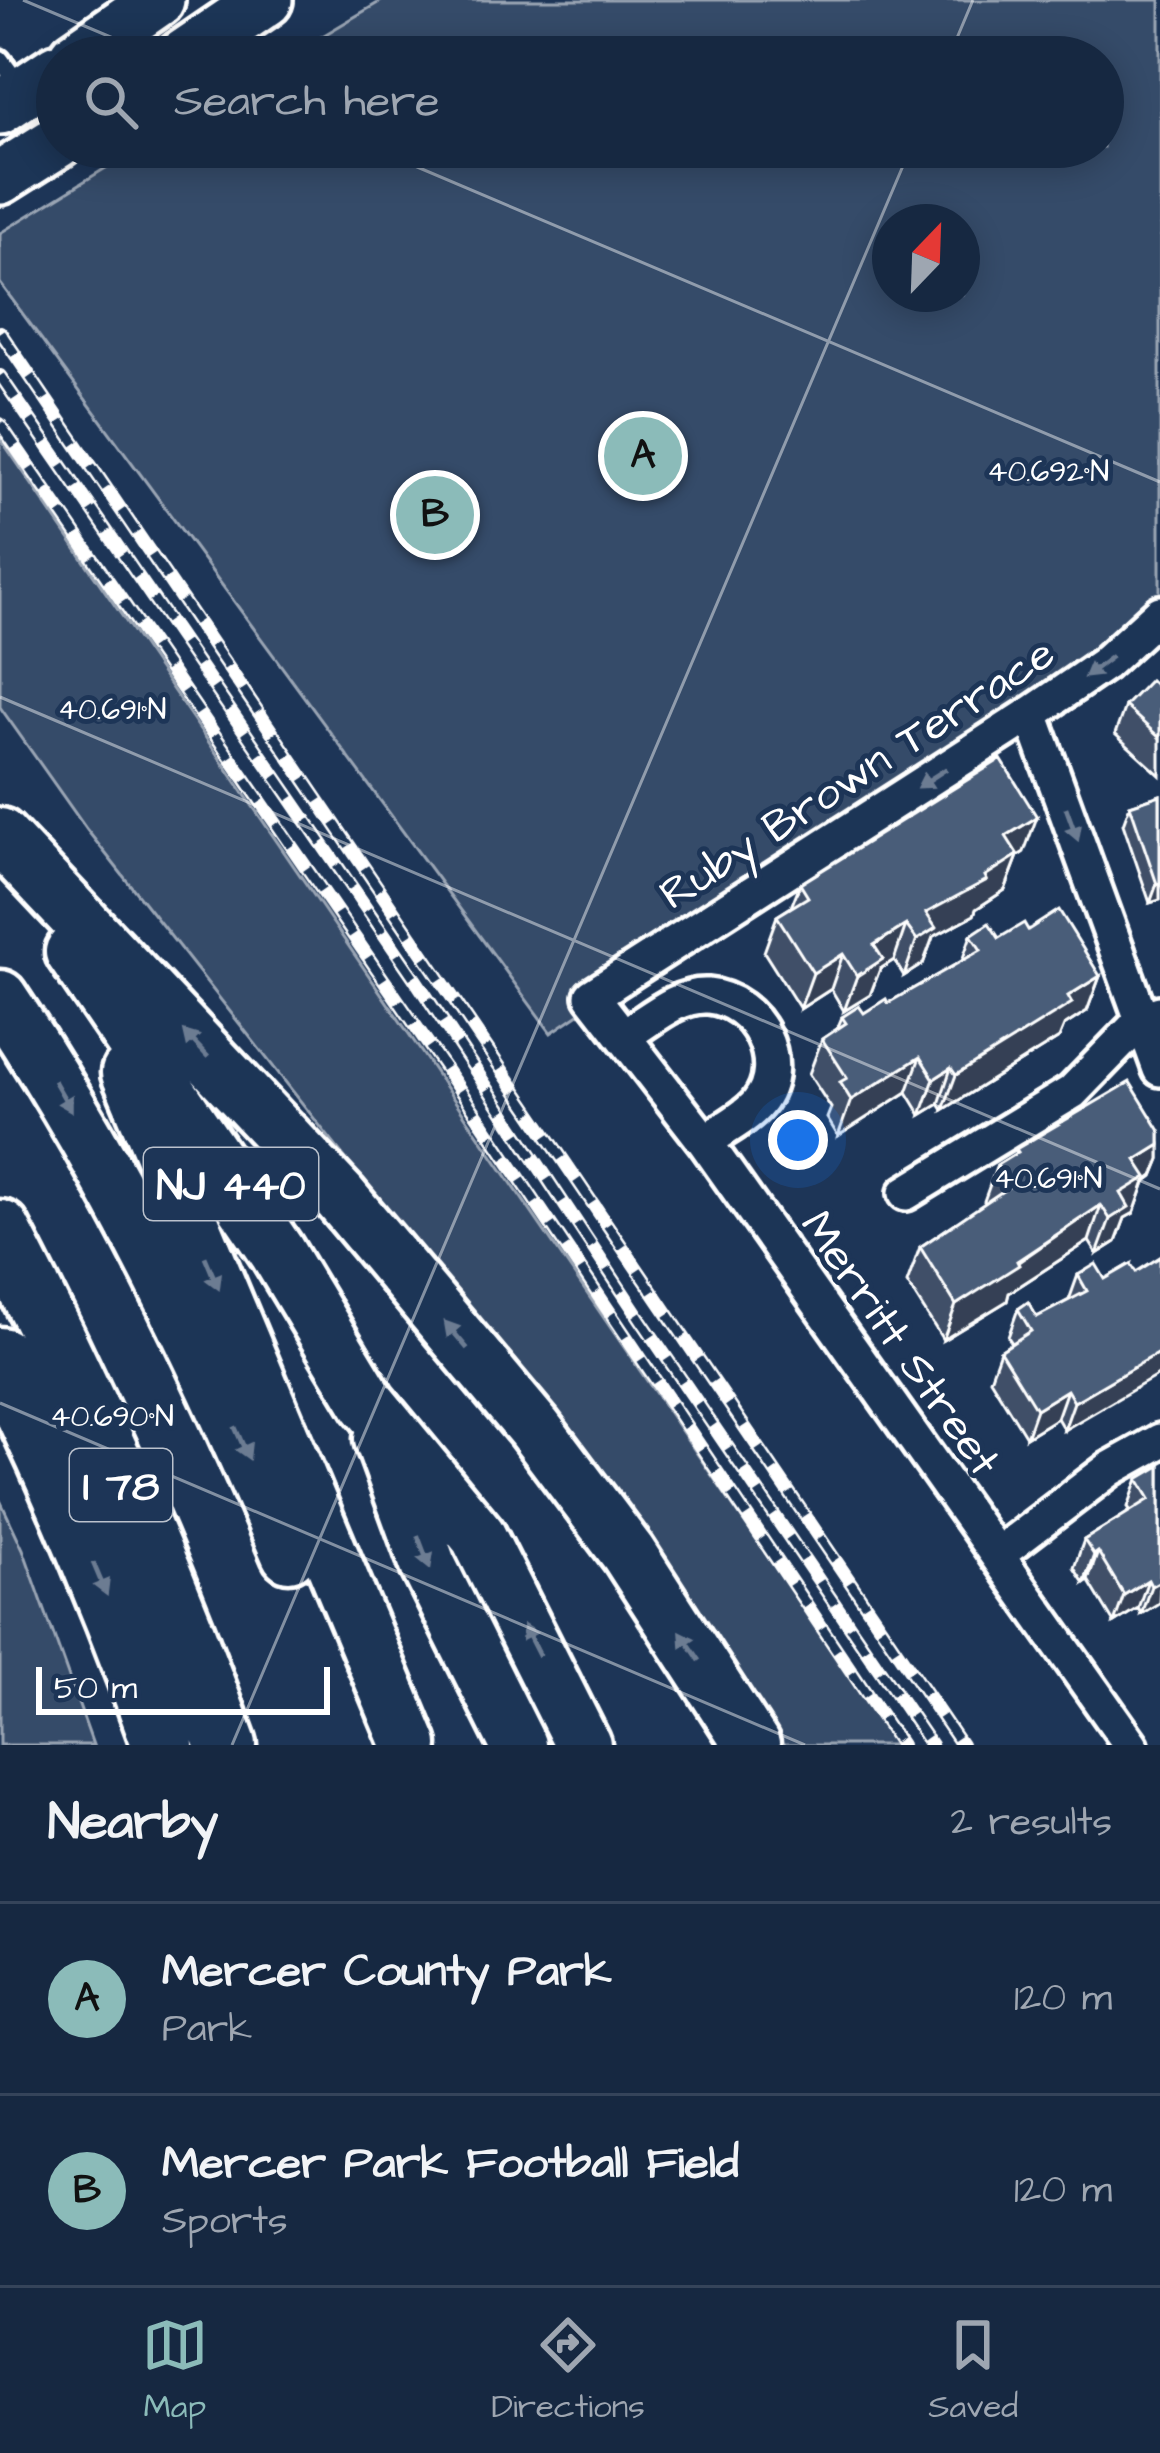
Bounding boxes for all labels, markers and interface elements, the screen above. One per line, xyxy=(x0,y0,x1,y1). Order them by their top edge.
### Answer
search box xyxy=(36,36,1124,168)
icon: search xyxy=(78,69,144,135)
text: Search here xyxy=(174,71,440,133)
north arrow xyxy=(872,204,980,312)
pin: A xyxy=(604,411,682,501)
text: 40.692°N xyxy=(987,451,1109,493)
pin: B xyxy=(396,470,474,560)
street label: Ruby Brown Terrace xyxy=(648,623,1068,927)
one-way arrow xyxy=(1082,654,1114,679)
text: 40.691°N xyxy=(58,689,166,731)
one-way arrow xyxy=(916,766,948,788)
one-way arrow xyxy=(1063,806,1082,842)
one-way arrow xyxy=(183,1030,211,1059)
one-way arrow xyxy=(52,1080,73,1113)
your location xyxy=(768,1110,828,1170)
road number: NJ 440 xyxy=(144,1148,318,1220)
text: 40.691°N xyxy=(994,1158,1102,1200)
street label: Merritt Street xyxy=(785,1198,1014,1489)
one-way arrow xyxy=(203,1255,222,1291)
one-way arrow xyxy=(443,1320,469,1350)
text: 40.690°N xyxy=(50,1396,174,1438)
one-way arrow xyxy=(232,1426,252,1461)
road number: I 78 xyxy=(70,1449,172,1521)
one-way arrow xyxy=(415,1534,434,1570)
one-way arrow xyxy=(91,1562,110,1598)
one-way arrow xyxy=(521,1623,541,1658)
one-way arrow xyxy=(679,1630,702,1663)
scale bar xyxy=(36,1661,330,1714)
text: 50 m xyxy=(54,1665,137,1711)
text: Nearby xyxy=(48,1788,218,1859)
text: 2 results xyxy=(951,1796,1112,1850)
text: Mercer County Park xyxy=(162,1941,612,2003)
text: A xyxy=(75,1972,99,2026)
text: 120 m xyxy=(1014,1972,1112,2026)
text: Park xyxy=(162,2003,252,2057)
text: Mercer Park Football Field xyxy=(162,2133,739,2195)
text: B xyxy=(73,2164,101,2218)
text: 120 m xyxy=(1014,2164,1112,2218)
text: Sports xyxy=(162,2195,288,2249)
tab: Map xyxy=(142,2312,208,2430)
tab: Directions xyxy=(491,2312,645,2430)
tab: Saved xyxy=(928,2312,1018,2430)

